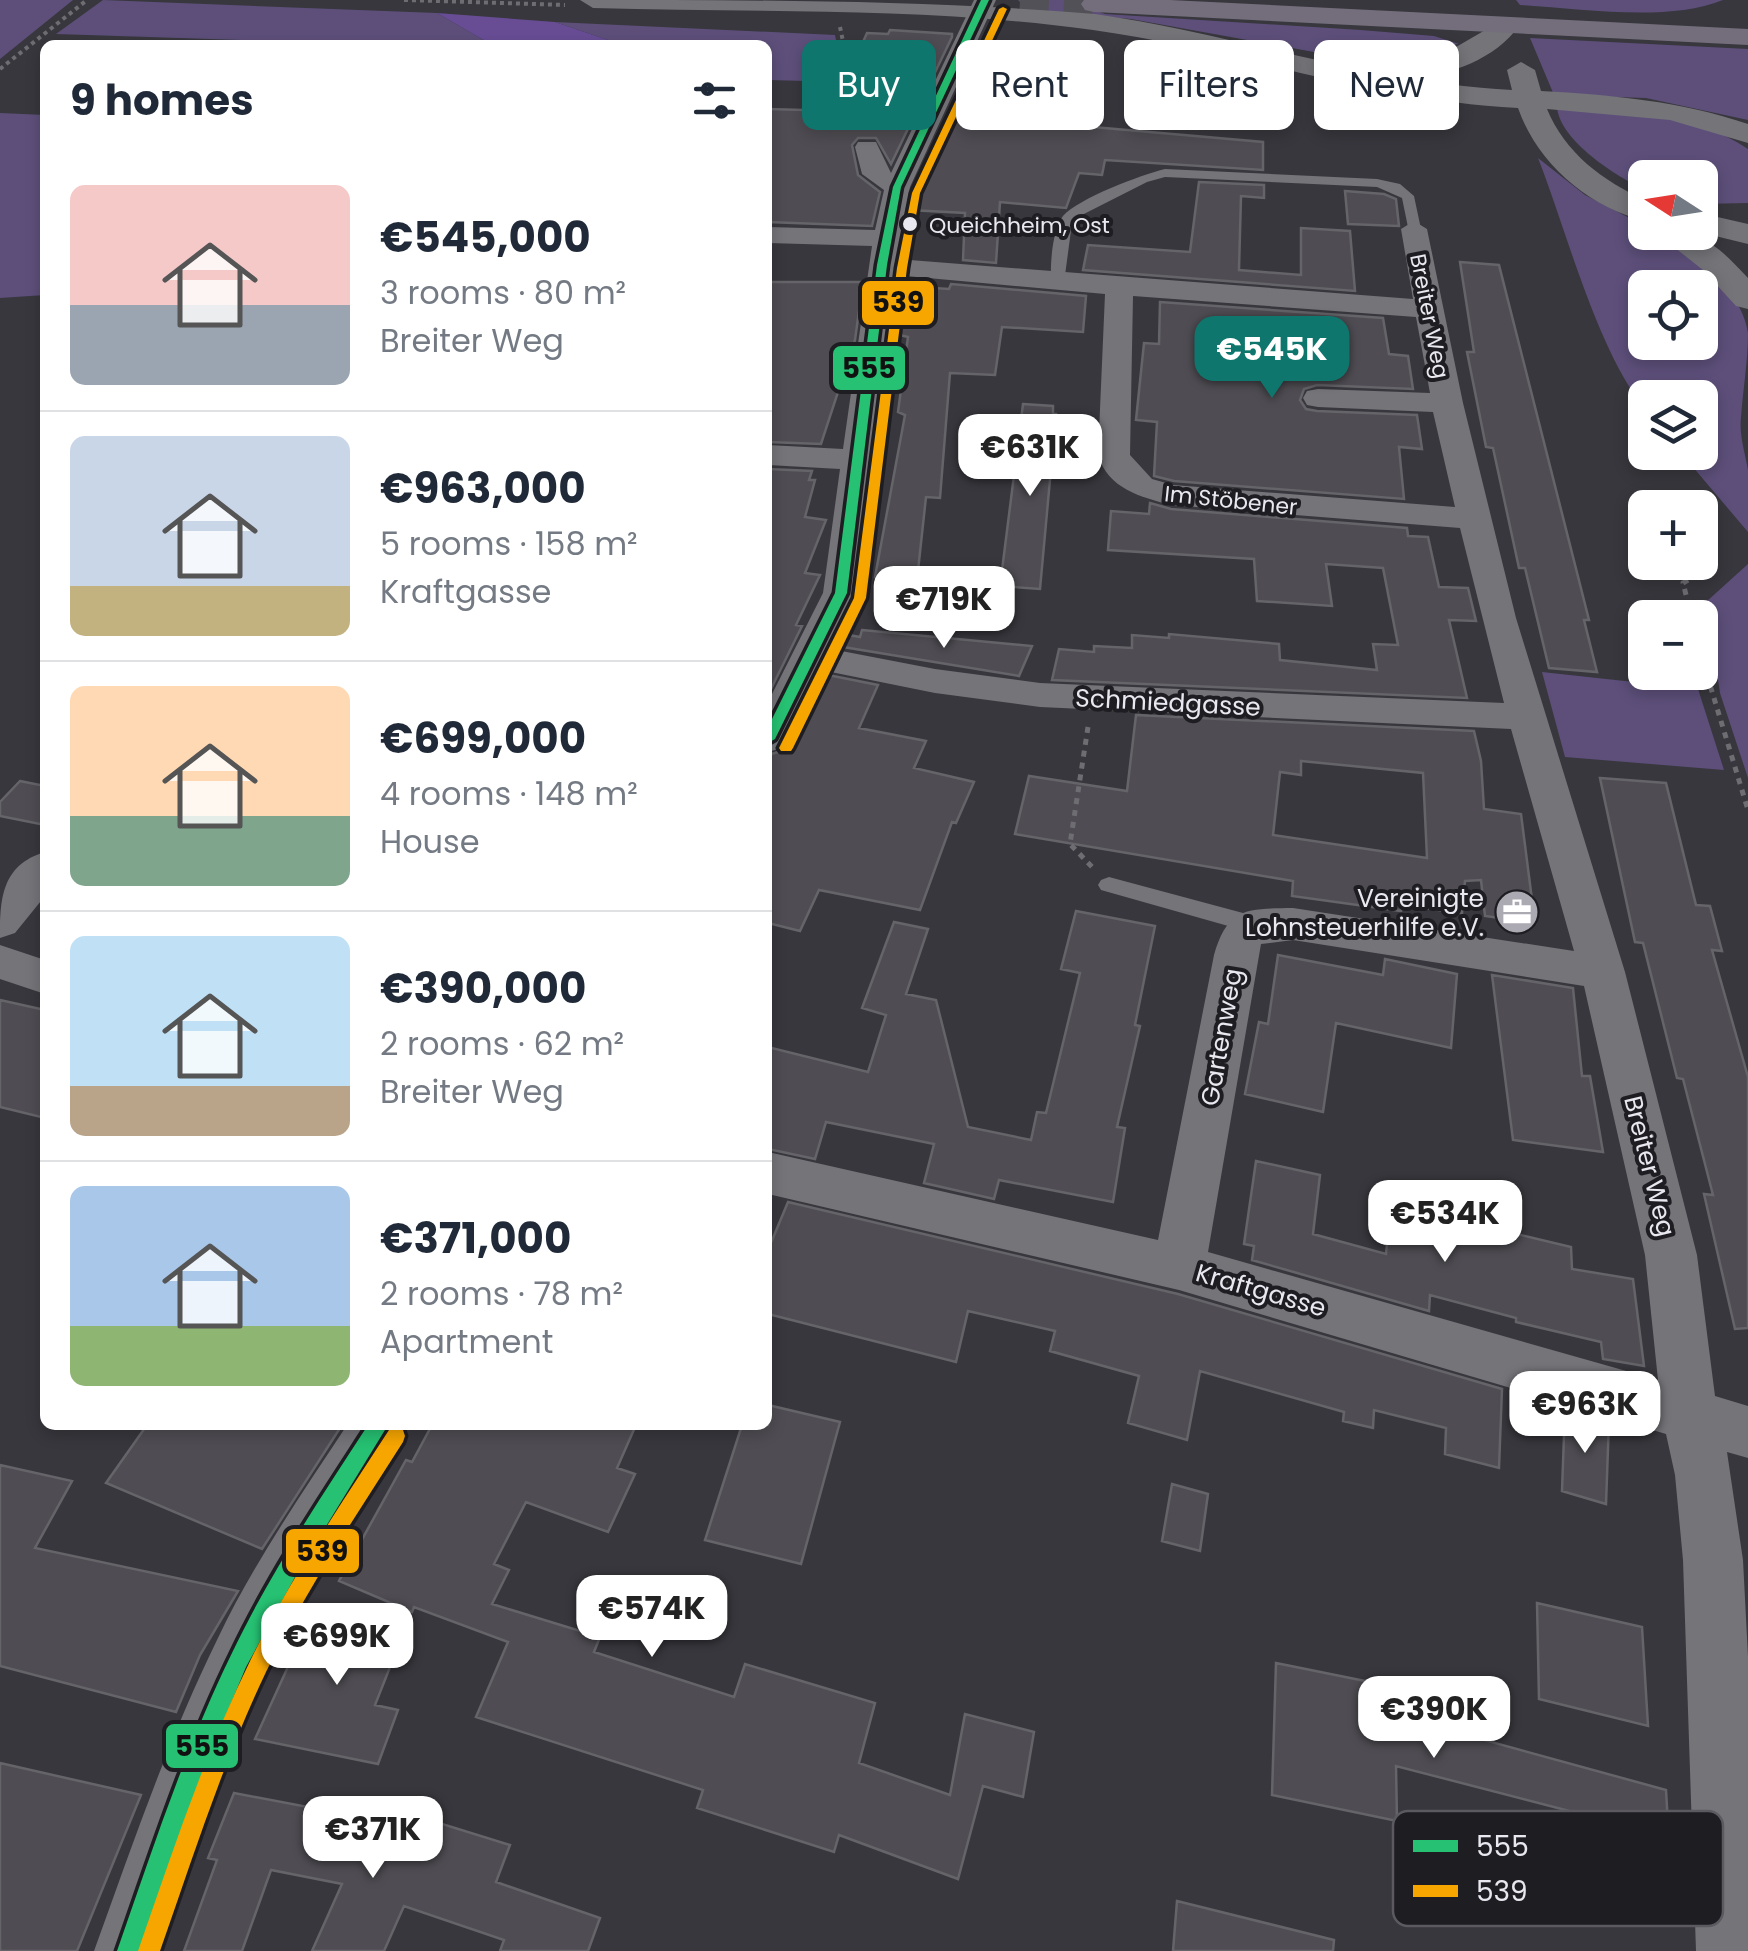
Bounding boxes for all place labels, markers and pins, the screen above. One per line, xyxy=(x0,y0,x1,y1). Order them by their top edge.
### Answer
place label: Queichheim, Ost xyxy=(929,210,1110,241)
marker: Queichheim, Ost xyxy=(900,214,920,234)
pin: €545K xyxy=(1202,316,1342,401)
pin: €631K xyxy=(960,414,1100,499)
pin: €719K xyxy=(874,566,1014,651)
place label: Vereinigte Lohnsteuerhilfe e.V. xyxy=(1245,881,1484,945)
office icon: Vereinigte Lohnsteuerhilfe e.V. xyxy=(1494,889,1540,935)
pin: €534K xyxy=(1375,1180,1515,1265)
pin: €963K xyxy=(1515,1371,1655,1456)
pin: €574K xyxy=(582,1575,722,1660)
pin: €699K xyxy=(267,1603,407,1688)
pin: €390K xyxy=(1364,1676,1504,1761)
pin: €371K xyxy=(303,1796,443,1881)

